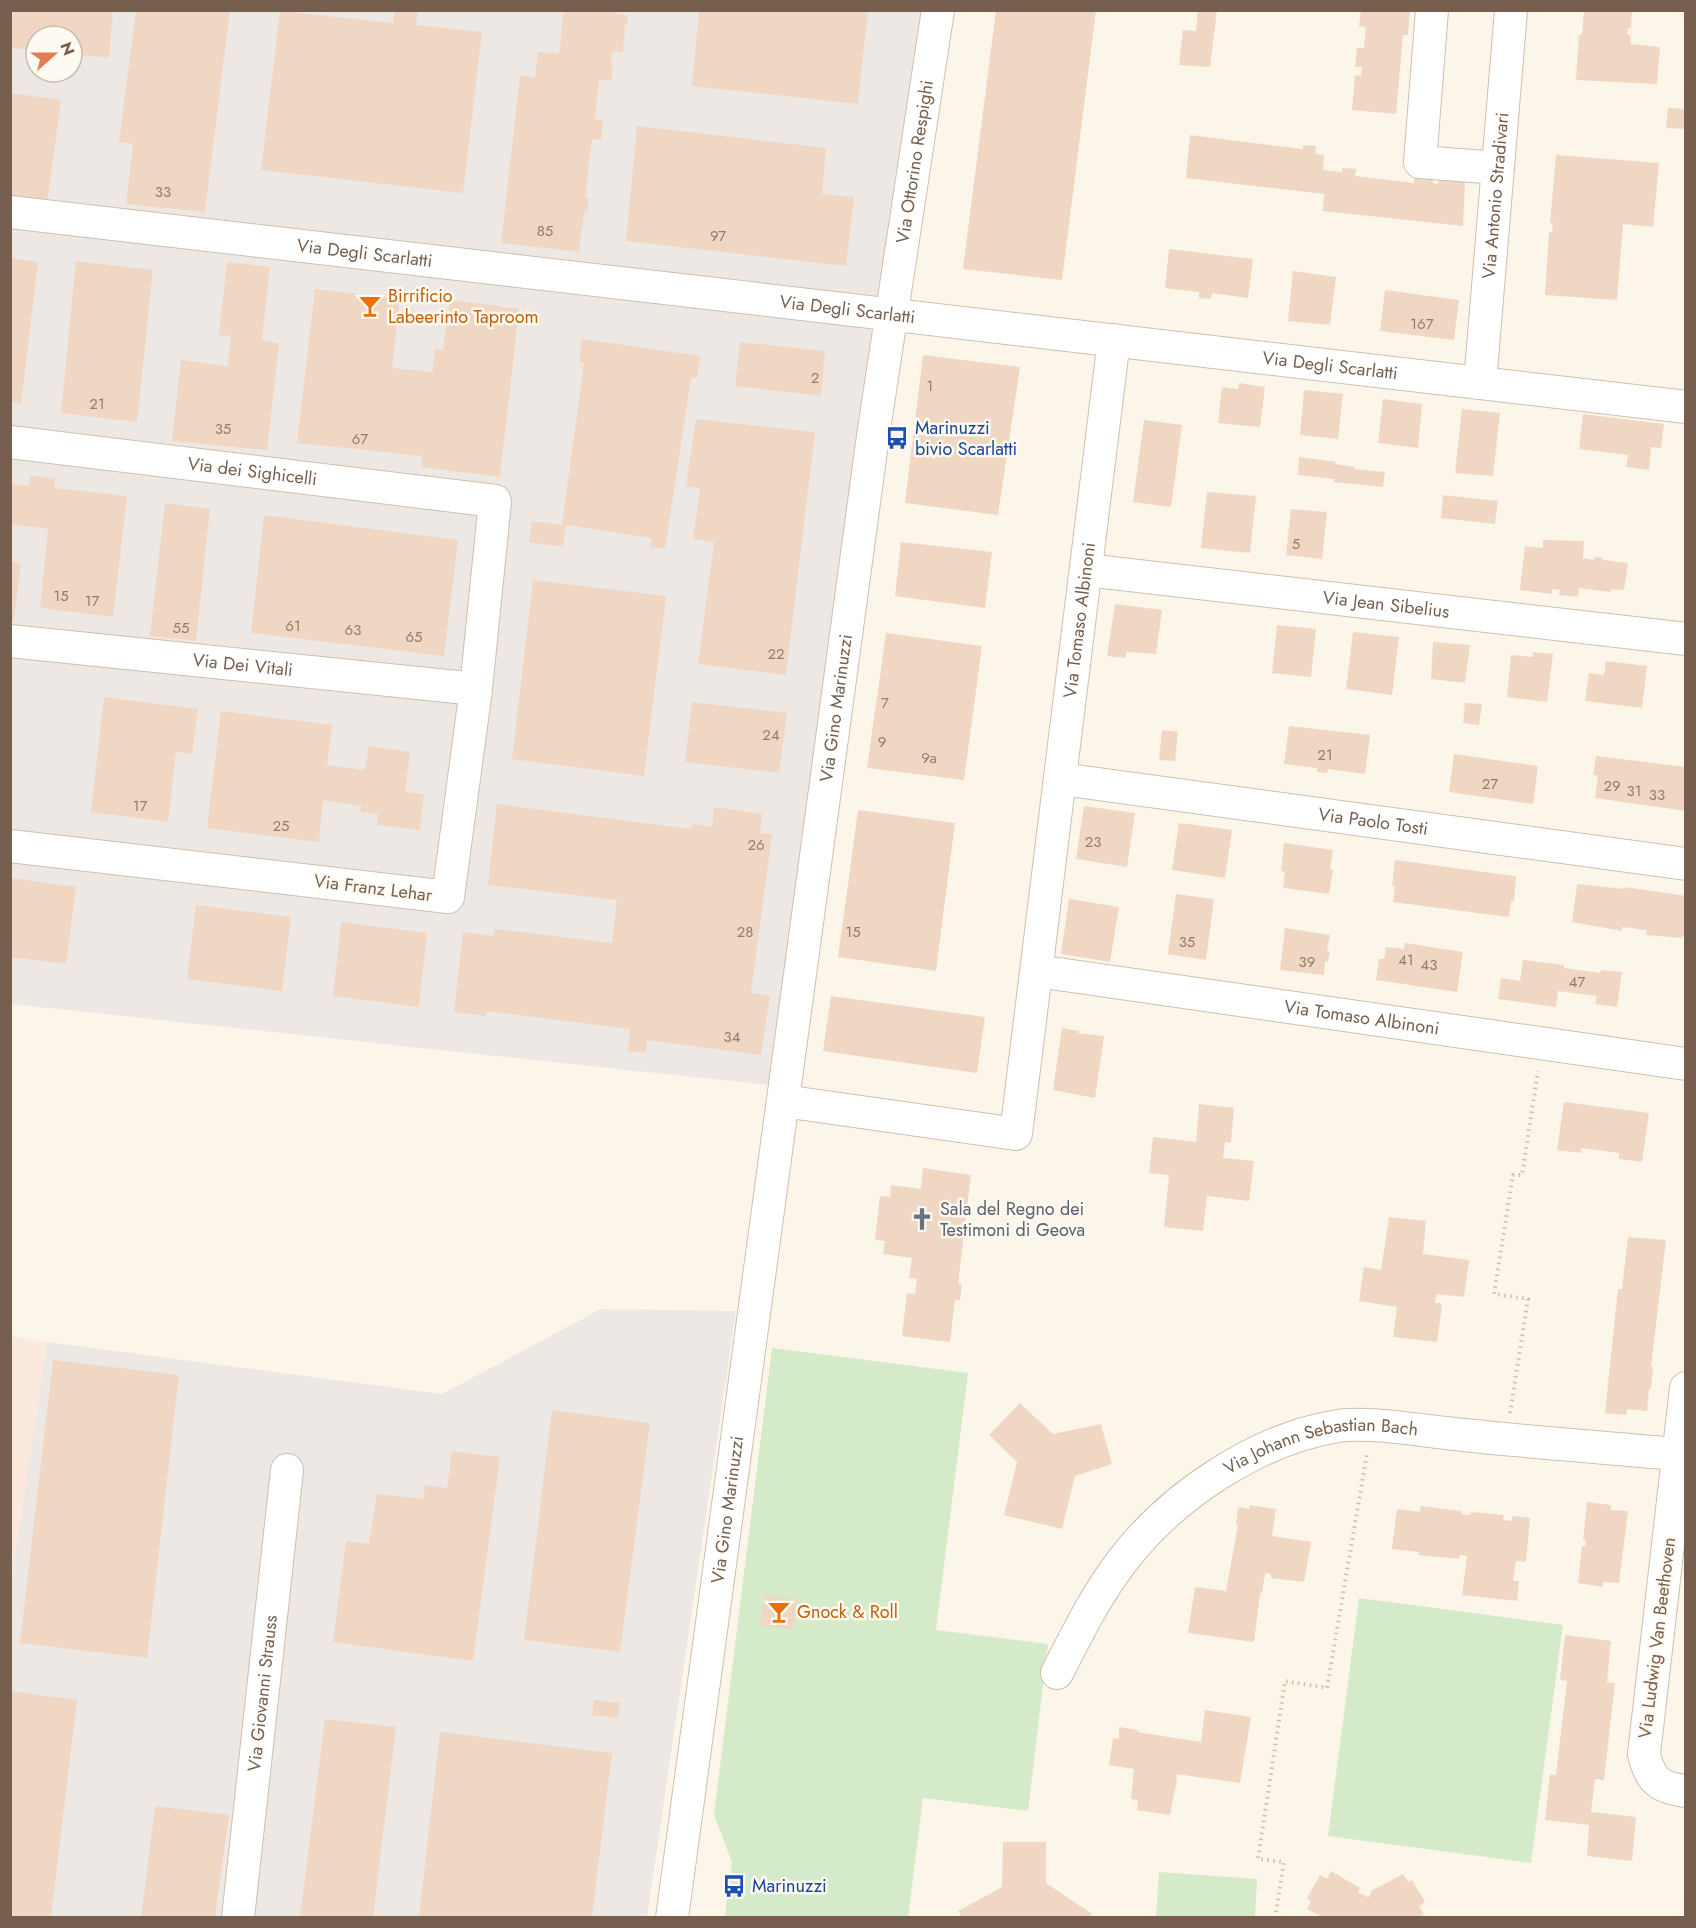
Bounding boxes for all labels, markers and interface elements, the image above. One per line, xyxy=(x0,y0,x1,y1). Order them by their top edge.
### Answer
north arrow xyxy=(24,24,84,84)
text: N xyxy=(55,39,81,59)
street label: Via Ottorino Respighi xyxy=(890,78,940,245)
street label: Via Antonio Stradivari xyxy=(1476,111,1515,280)
house number: 33 xyxy=(155,181,171,203)
house number: 85 xyxy=(537,220,553,242)
house number: 97 xyxy=(710,225,726,247)
street label: Via Degli Scarlatti xyxy=(295,232,434,274)
place label: Birrificio Labeerinto Taproom xyxy=(388,283,539,330)
street label: Via Degli Scarlatti xyxy=(778,289,916,330)
bar icon: Birrificio Labeerinto Taproom xyxy=(357,293,383,319)
house number: 167 xyxy=(1410,313,1434,335)
street label: Via Degli Scarlatti xyxy=(1261,345,1399,386)
house number: 2 xyxy=(811,367,819,389)
house number: 1 xyxy=(927,375,933,397)
house number: 21 xyxy=(89,393,105,415)
place label: Marinuzzi bivio Scarlatti xyxy=(915,415,1017,462)
house number: 35 xyxy=(215,418,231,440)
bus stop icon: Marinuzzi bivio Scarlatti xyxy=(884,425,910,451)
house number: 67 xyxy=(352,428,368,450)
street label: Via dei Sighicelli xyxy=(186,451,318,492)
house number: 5 xyxy=(1292,533,1300,555)
street label: Via Tomaso Albinoni xyxy=(1057,541,1102,700)
street label: Via Jean Sibelius xyxy=(1321,584,1451,625)
house number: 15 xyxy=(53,585,69,607)
house number: 17 xyxy=(85,590,99,612)
house number: 61 xyxy=(285,615,301,637)
house number: 55 xyxy=(173,617,189,639)
house number: 63 xyxy=(345,619,361,641)
house number: 65 xyxy=(405,626,423,648)
street label: Via Gino Marinuzzi xyxy=(813,633,859,784)
house number: 22 xyxy=(767,643,785,665)
street label: Via Dei Vitali xyxy=(191,647,294,683)
house number: 7 xyxy=(881,692,889,714)
house number: 24 xyxy=(762,724,780,746)
house number: 9 xyxy=(878,731,886,753)
house number: 21 xyxy=(1317,744,1333,766)
house number: 9a xyxy=(921,747,937,769)
house number: 27 xyxy=(1482,773,1498,795)
house number: 29 xyxy=(1603,775,1621,797)
house number: 31 xyxy=(1627,780,1641,802)
house number: 33 xyxy=(1649,784,1665,806)
house number: 17 xyxy=(133,795,147,817)
street label: Via Paolo Tosti xyxy=(1317,801,1430,842)
house number: 25 xyxy=(273,815,290,837)
house number: 23 xyxy=(1085,831,1101,853)
house number: 26 xyxy=(747,834,765,856)
street label: Via Franz Lehar xyxy=(312,868,434,908)
house number: 28 xyxy=(737,921,753,943)
house number: 15 xyxy=(845,921,861,943)
house number: 35 xyxy=(1179,931,1195,953)
house number: 41 xyxy=(1398,949,1414,971)
house number: 39 xyxy=(1299,951,1315,973)
house number: 43 xyxy=(1421,954,1437,976)
house number: 47 xyxy=(1569,971,1585,993)
street label: Via Tomaso Albinoni xyxy=(1282,994,1441,1042)
house number: 34 xyxy=(724,1026,741,1048)
place label: Sala del Regno dei Testimoni di Geova xyxy=(940,1196,1085,1243)
church icon: Sala del Regno dei Testimoni di Geova xyxy=(909,1206,935,1232)
street label: Via Johann Sebastian Bach xyxy=(1219,1412,1420,1481)
street label: Via Gino Marinuzzi xyxy=(704,1434,750,1585)
street label: Via Ludwig Van Beethoven xyxy=(1632,1536,1682,1740)
bar icon: Gnock & Roll xyxy=(766,1599,792,1625)
place label: Gnock & Roll xyxy=(797,1599,898,1625)
street label: Via Giovanni Strauss xyxy=(241,1614,284,1773)
bus stop icon: Marinuzzi xyxy=(721,1873,747,1899)
place label: Marinuzzi xyxy=(752,1873,827,1899)

